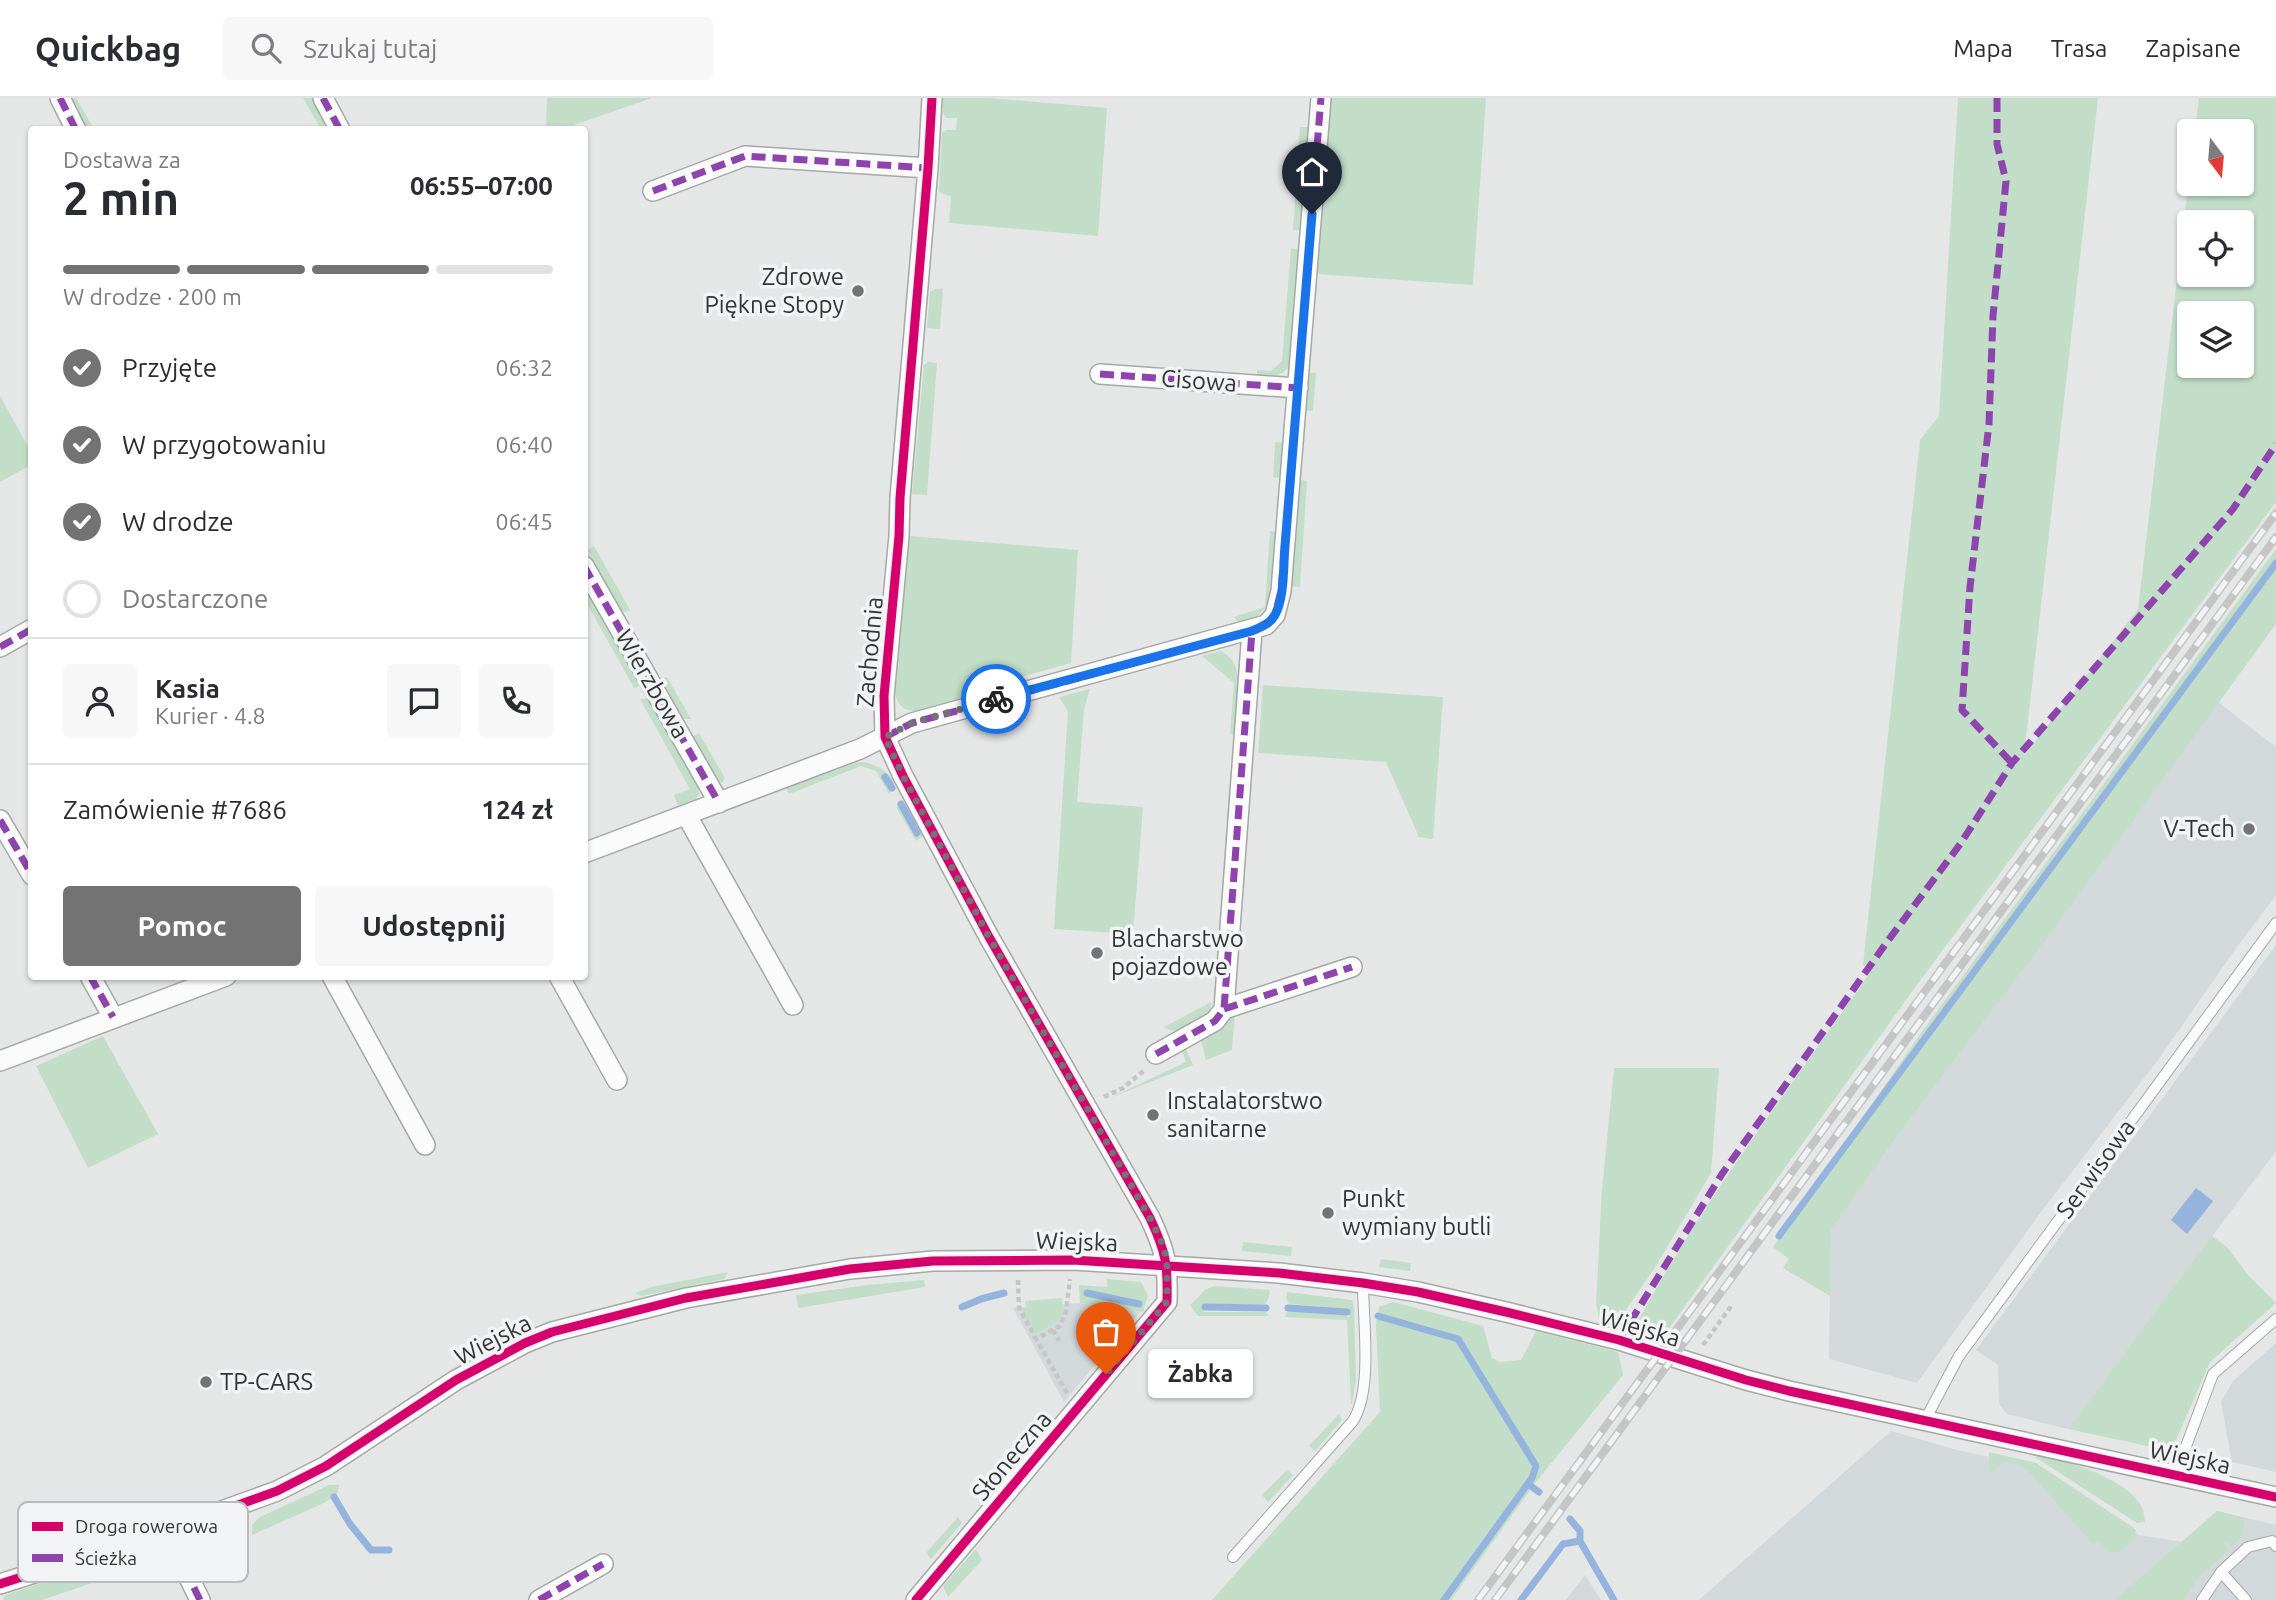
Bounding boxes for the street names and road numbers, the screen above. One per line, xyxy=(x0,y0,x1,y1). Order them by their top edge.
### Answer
street label: Cisowa xyxy=(1160,364,1238,397)
street label: Zachodnia xyxy=(851,596,888,708)
street label: Wierzbowa xyxy=(611,625,694,743)
street label: Serwisowa xyxy=(2051,1114,2140,1223)
street label: Wiejska xyxy=(1035,1227,1119,1256)
street label: Wiejska xyxy=(1597,1303,1683,1352)
street label: Wiejska xyxy=(450,1309,536,1370)
street label: Słoneczna xyxy=(966,1406,1057,1506)
street label: Wiejska xyxy=(2147,1436,2233,1479)

